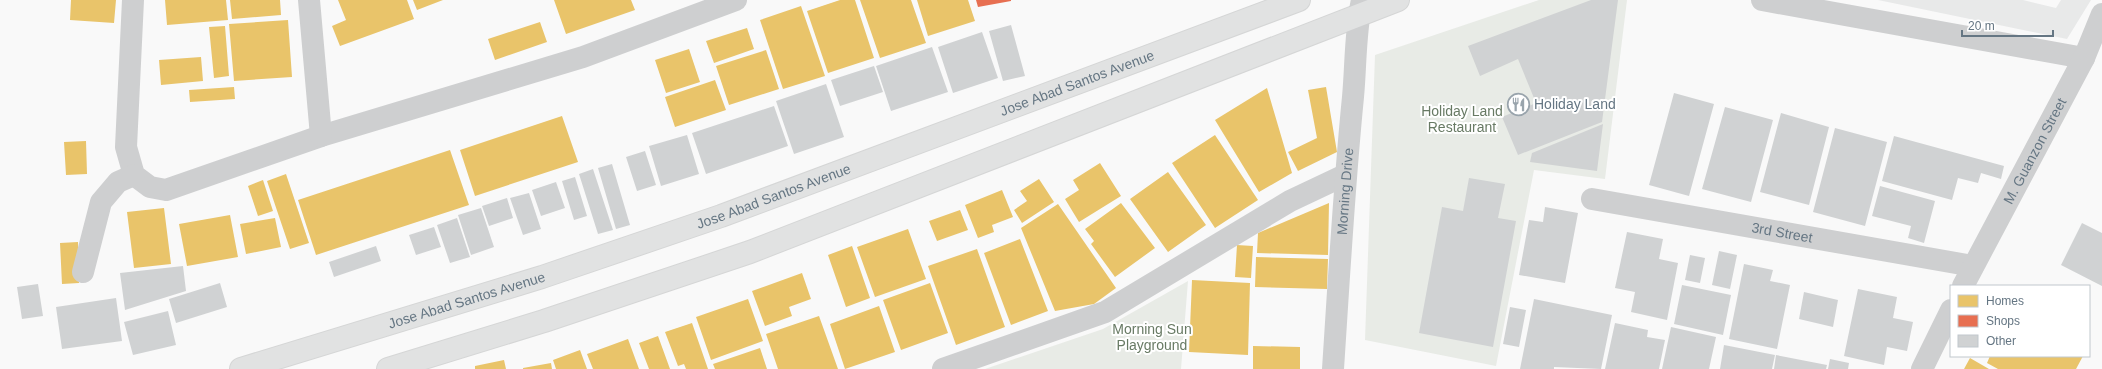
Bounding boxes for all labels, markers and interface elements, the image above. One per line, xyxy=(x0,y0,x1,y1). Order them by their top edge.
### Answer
scale bar xyxy=(1962,12,2053,38)
text: 20 m xyxy=(1968,19,1995,33)
street label: Jose Abad Santos Avenue xyxy=(998,47,1157,119)
restaurant icon: Holiday Land xyxy=(1505,91,1531,117)
street label: M. Guanzon Street xyxy=(2000,95,2069,207)
place label: Holiday Land xyxy=(1534,96,1616,112)
park label: Holiday Land Restaurant xyxy=(1421,103,1503,135)
street label: Morning Drive xyxy=(1334,147,1356,235)
street label: Jose Abad Santos Avenue xyxy=(694,160,853,232)
street label: 3rd Street xyxy=(1750,219,1814,246)
street label: Jose Abad Santos Avenue xyxy=(386,268,547,332)
legend xyxy=(1950,285,2090,357)
text: Homes xyxy=(1986,294,2024,308)
text: Shops xyxy=(1986,314,2020,328)
park label: Morning Sun Playground xyxy=(1112,321,1192,353)
text: Other xyxy=(1986,334,2016,348)

